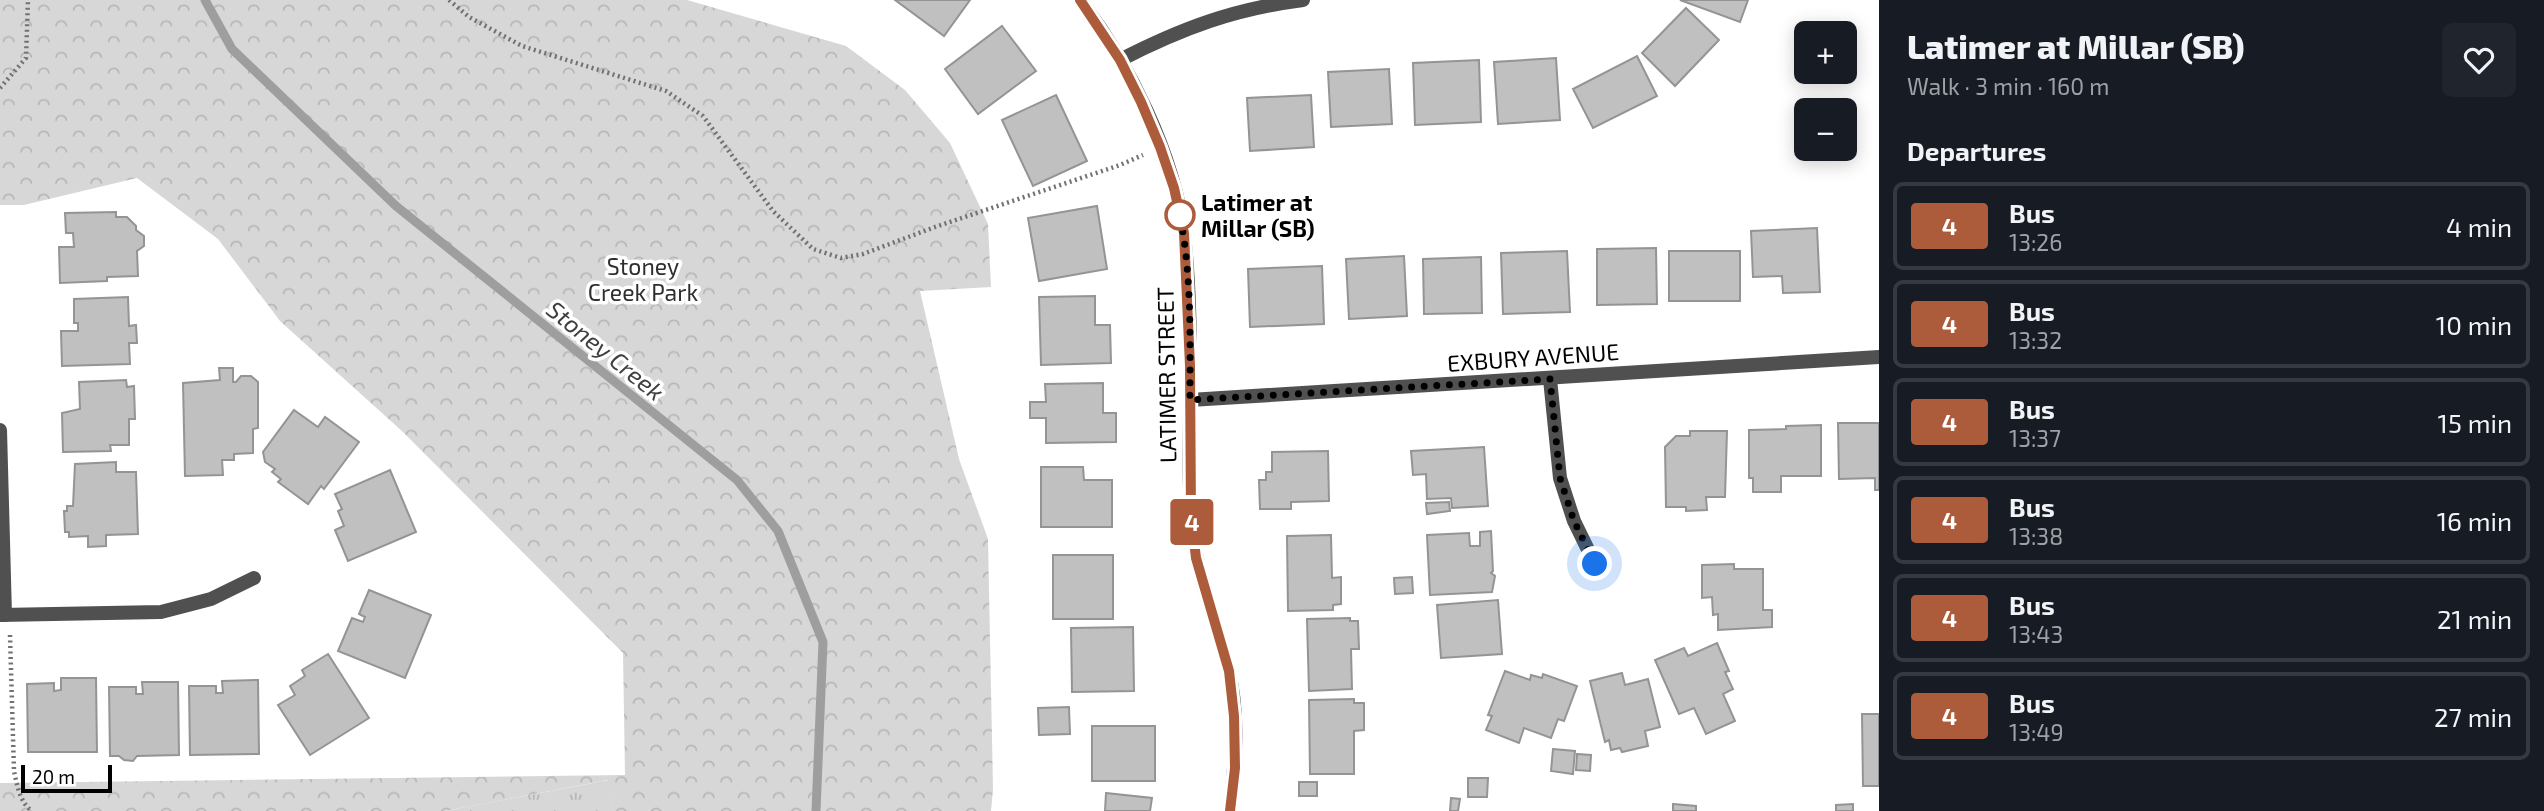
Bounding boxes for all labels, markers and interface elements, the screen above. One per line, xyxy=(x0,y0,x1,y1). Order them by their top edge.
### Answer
map controls xyxy=(1794,21,1857,161)
button: + xyxy=(1794,21,1857,84)
button: heart xyxy=(2442,23,2516,97)
text: Latimer at Millar (SB) xyxy=(1907,26,2244,66)
text: Walk · 3 min · 160 m xyxy=(1907,72,2109,100)
button: − xyxy=(1794,98,1857,161)
text: Departures xyxy=(1907,135,2046,166)
place label: Latimer at Millar (SB) xyxy=(1201,188,1315,242)
text: Bus xyxy=(2009,197,2055,228)
marker: Latimer at Millar (SB) xyxy=(1165,200,1195,230)
text: 4 xyxy=(1942,211,1957,240)
text: 4 min xyxy=(2446,211,2512,242)
text: 13:26 xyxy=(2009,228,2062,256)
park label: Stoney Creek Park xyxy=(588,252,698,306)
street label: LATIMER STREET xyxy=(1150,287,1182,463)
water label: Stoney Creek xyxy=(542,294,670,406)
text: Bus xyxy=(2009,295,2055,326)
text: 4 xyxy=(1942,309,1957,338)
text: 10 min xyxy=(2436,309,2512,340)
text: 13:32 xyxy=(2009,326,2062,354)
street label: EXBURY AVENUE xyxy=(1446,337,1620,377)
text: Bus xyxy=(2009,393,2055,424)
text: 4 xyxy=(1942,407,1957,436)
text: 15 min xyxy=(2438,407,2512,438)
text: 13:37 xyxy=(2009,424,2061,452)
text: Bus xyxy=(2009,491,2055,522)
line badge: 4 xyxy=(1169,499,1215,545)
text: 4 xyxy=(1942,505,1957,534)
text: 16 min xyxy=(2437,505,2512,536)
text: 4 xyxy=(1184,507,1200,536)
text: 13:38 xyxy=(2009,522,2063,550)
your location xyxy=(1577,546,1612,581)
text: Bus xyxy=(2009,589,2055,620)
text: 4 xyxy=(1942,603,1957,632)
text: 21 min xyxy=(2437,603,2512,634)
text: 13:43 xyxy=(2009,620,2063,648)
text: Bus xyxy=(2009,687,2055,718)
text: 4 xyxy=(1942,701,1957,730)
text: 27 min xyxy=(2434,701,2512,732)
text: 13:49 xyxy=(2009,718,2064,746)
scale bar xyxy=(21,762,112,794)
text: 20 m xyxy=(32,765,75,788)

